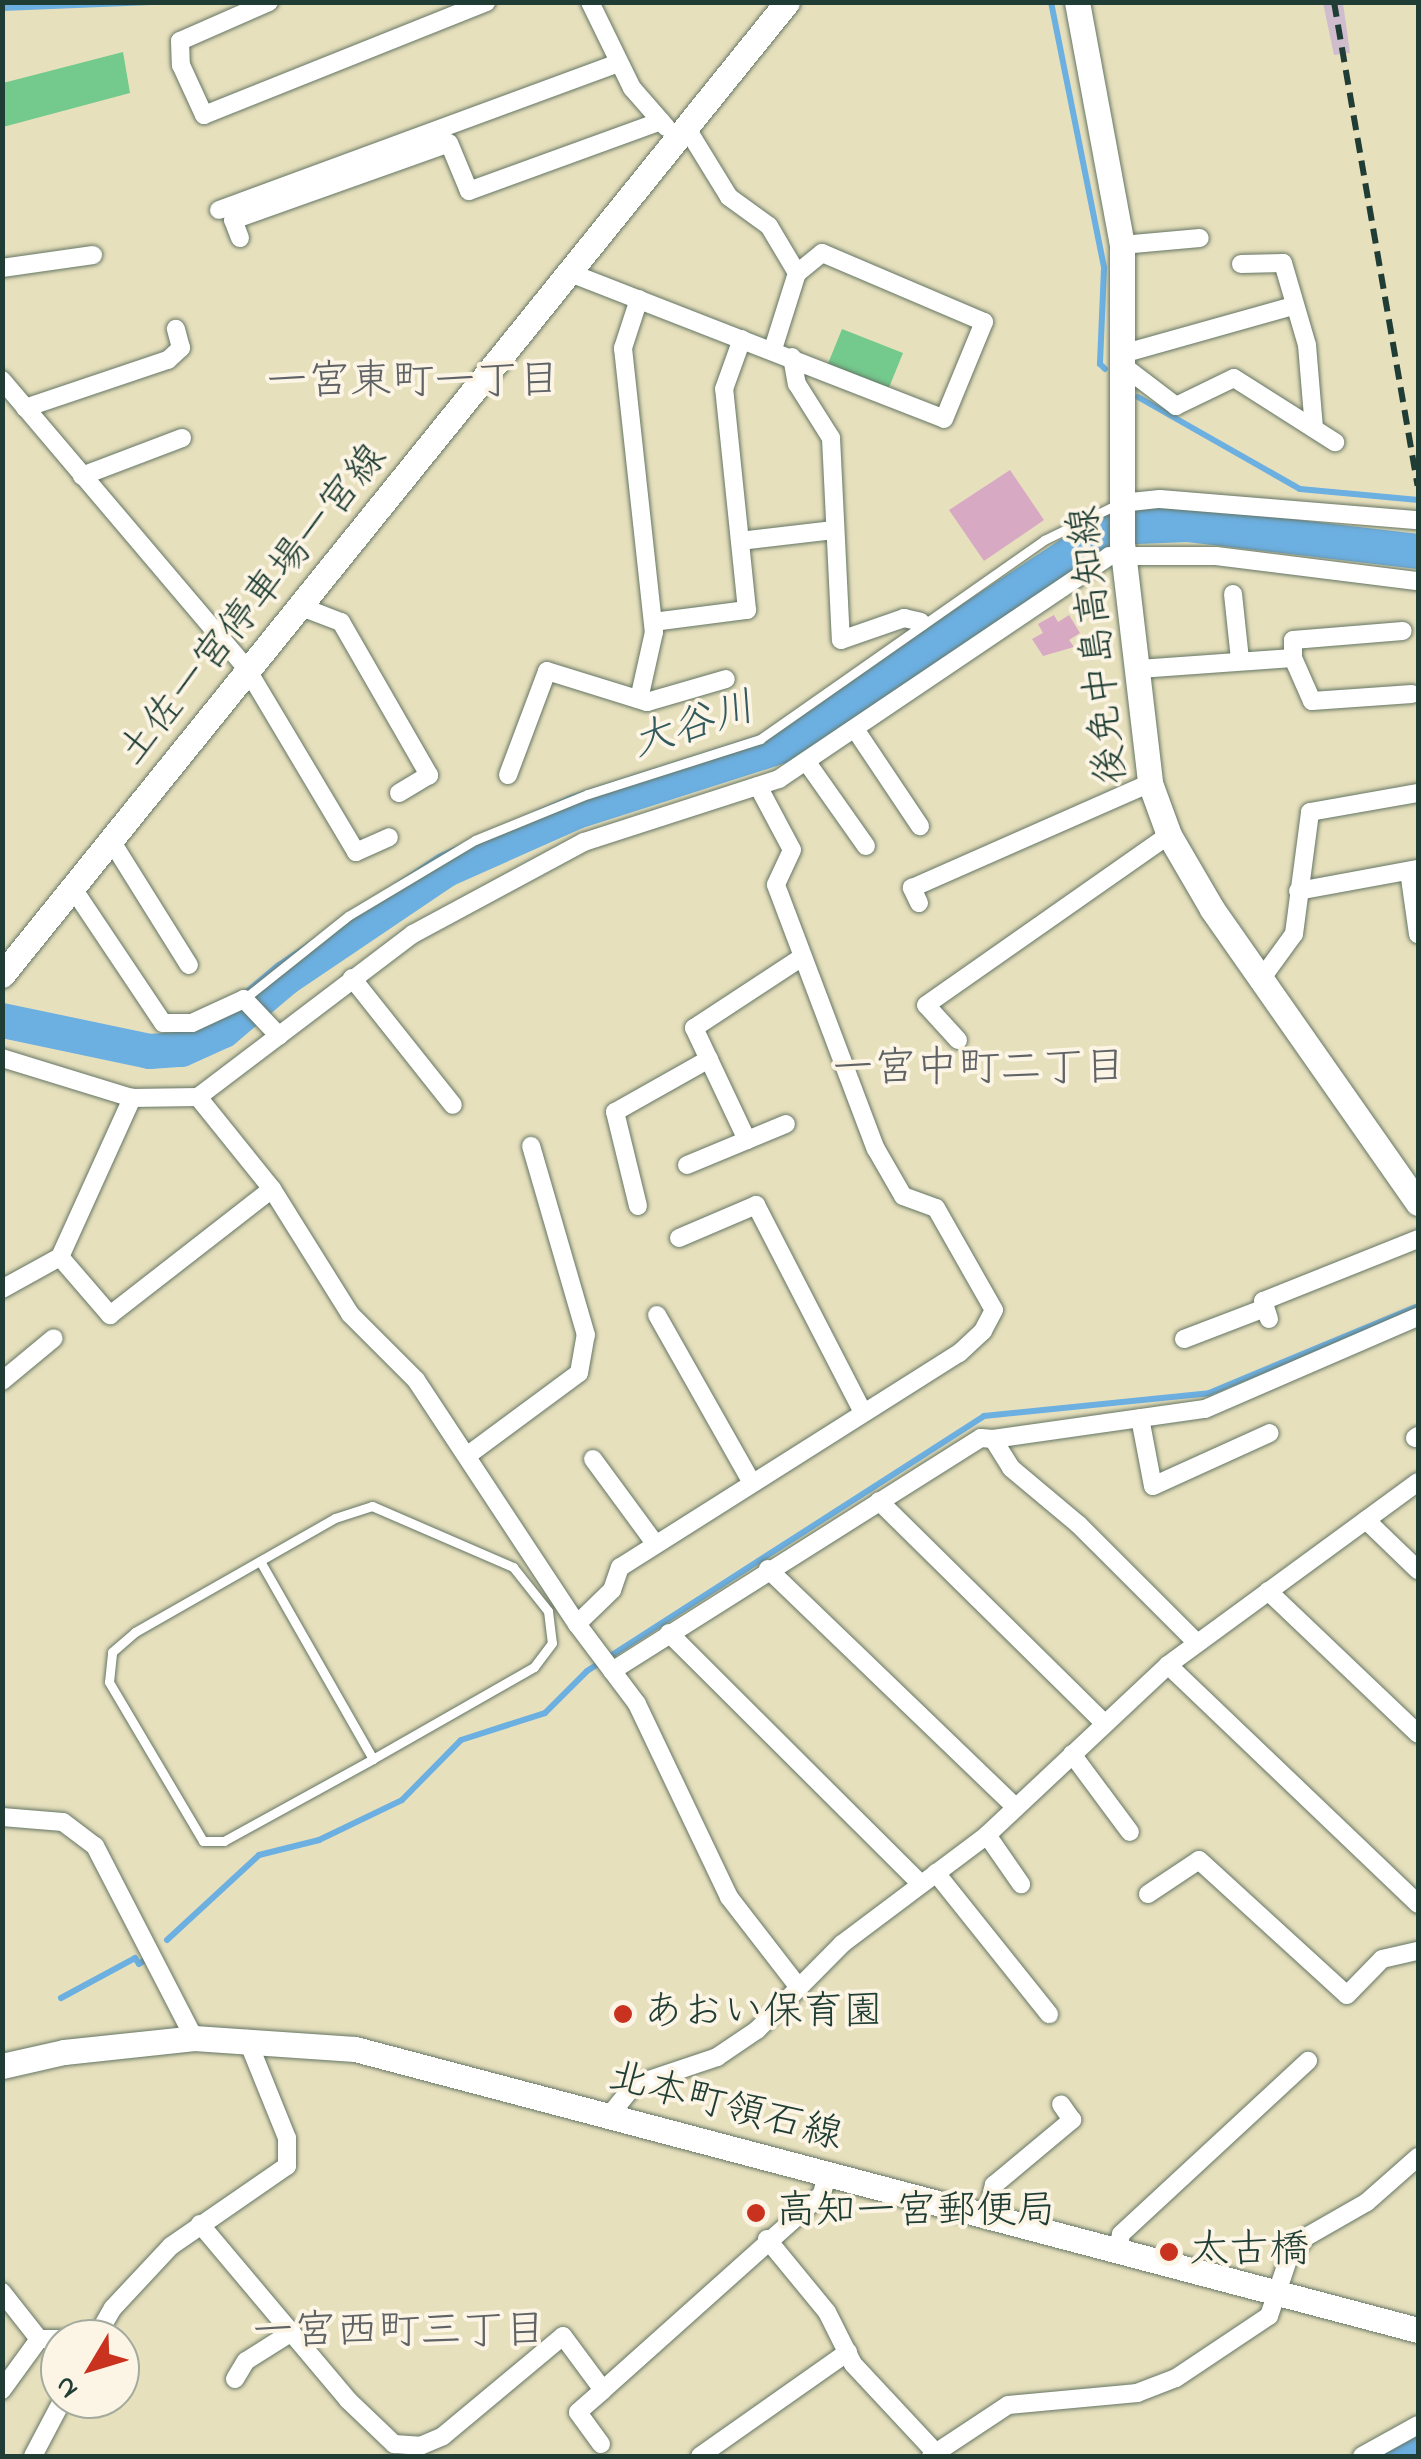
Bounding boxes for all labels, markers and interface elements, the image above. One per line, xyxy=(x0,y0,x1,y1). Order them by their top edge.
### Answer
district label: 一宮東町一丁目 xyxy=(266,358,560,408)
street label: 土佐一宮停車場一宮線 xyxy=(109,435,399,777)
street label: 後免中島高知線 xyxy=(1061,503,1139,787)
water label: 大谷川 xyxy=(626,684,762,770)
district label: 一宮中町二丁目 xyxy=(832,1045,1126,1095)
place label: あおい保育園 xyxy=(643,1990,883,2038)
marker: あおい保育園 xyxy=(612,2003,634,2025)
street label: 北本町領石線 xyxy=(603,2054,847,2162)
place label: 高知一宮郵便局 xyxy=(776,2189,1056,2237)
marker: 高知一宮郵便局 xyxy=(745,2202,767,2224)
place label: 太古橋 xyxy=(1189,2228,1309,2276)
marker: 太古橋 xyxy=(1158,2241,1180,2263)
district label: 一宮西町三丁目 xyxy=(252,2308,546,2358)
north arrow xyxy=(40,2319,140,2419)
text: N xyxy=(46,2366,90,2407)

